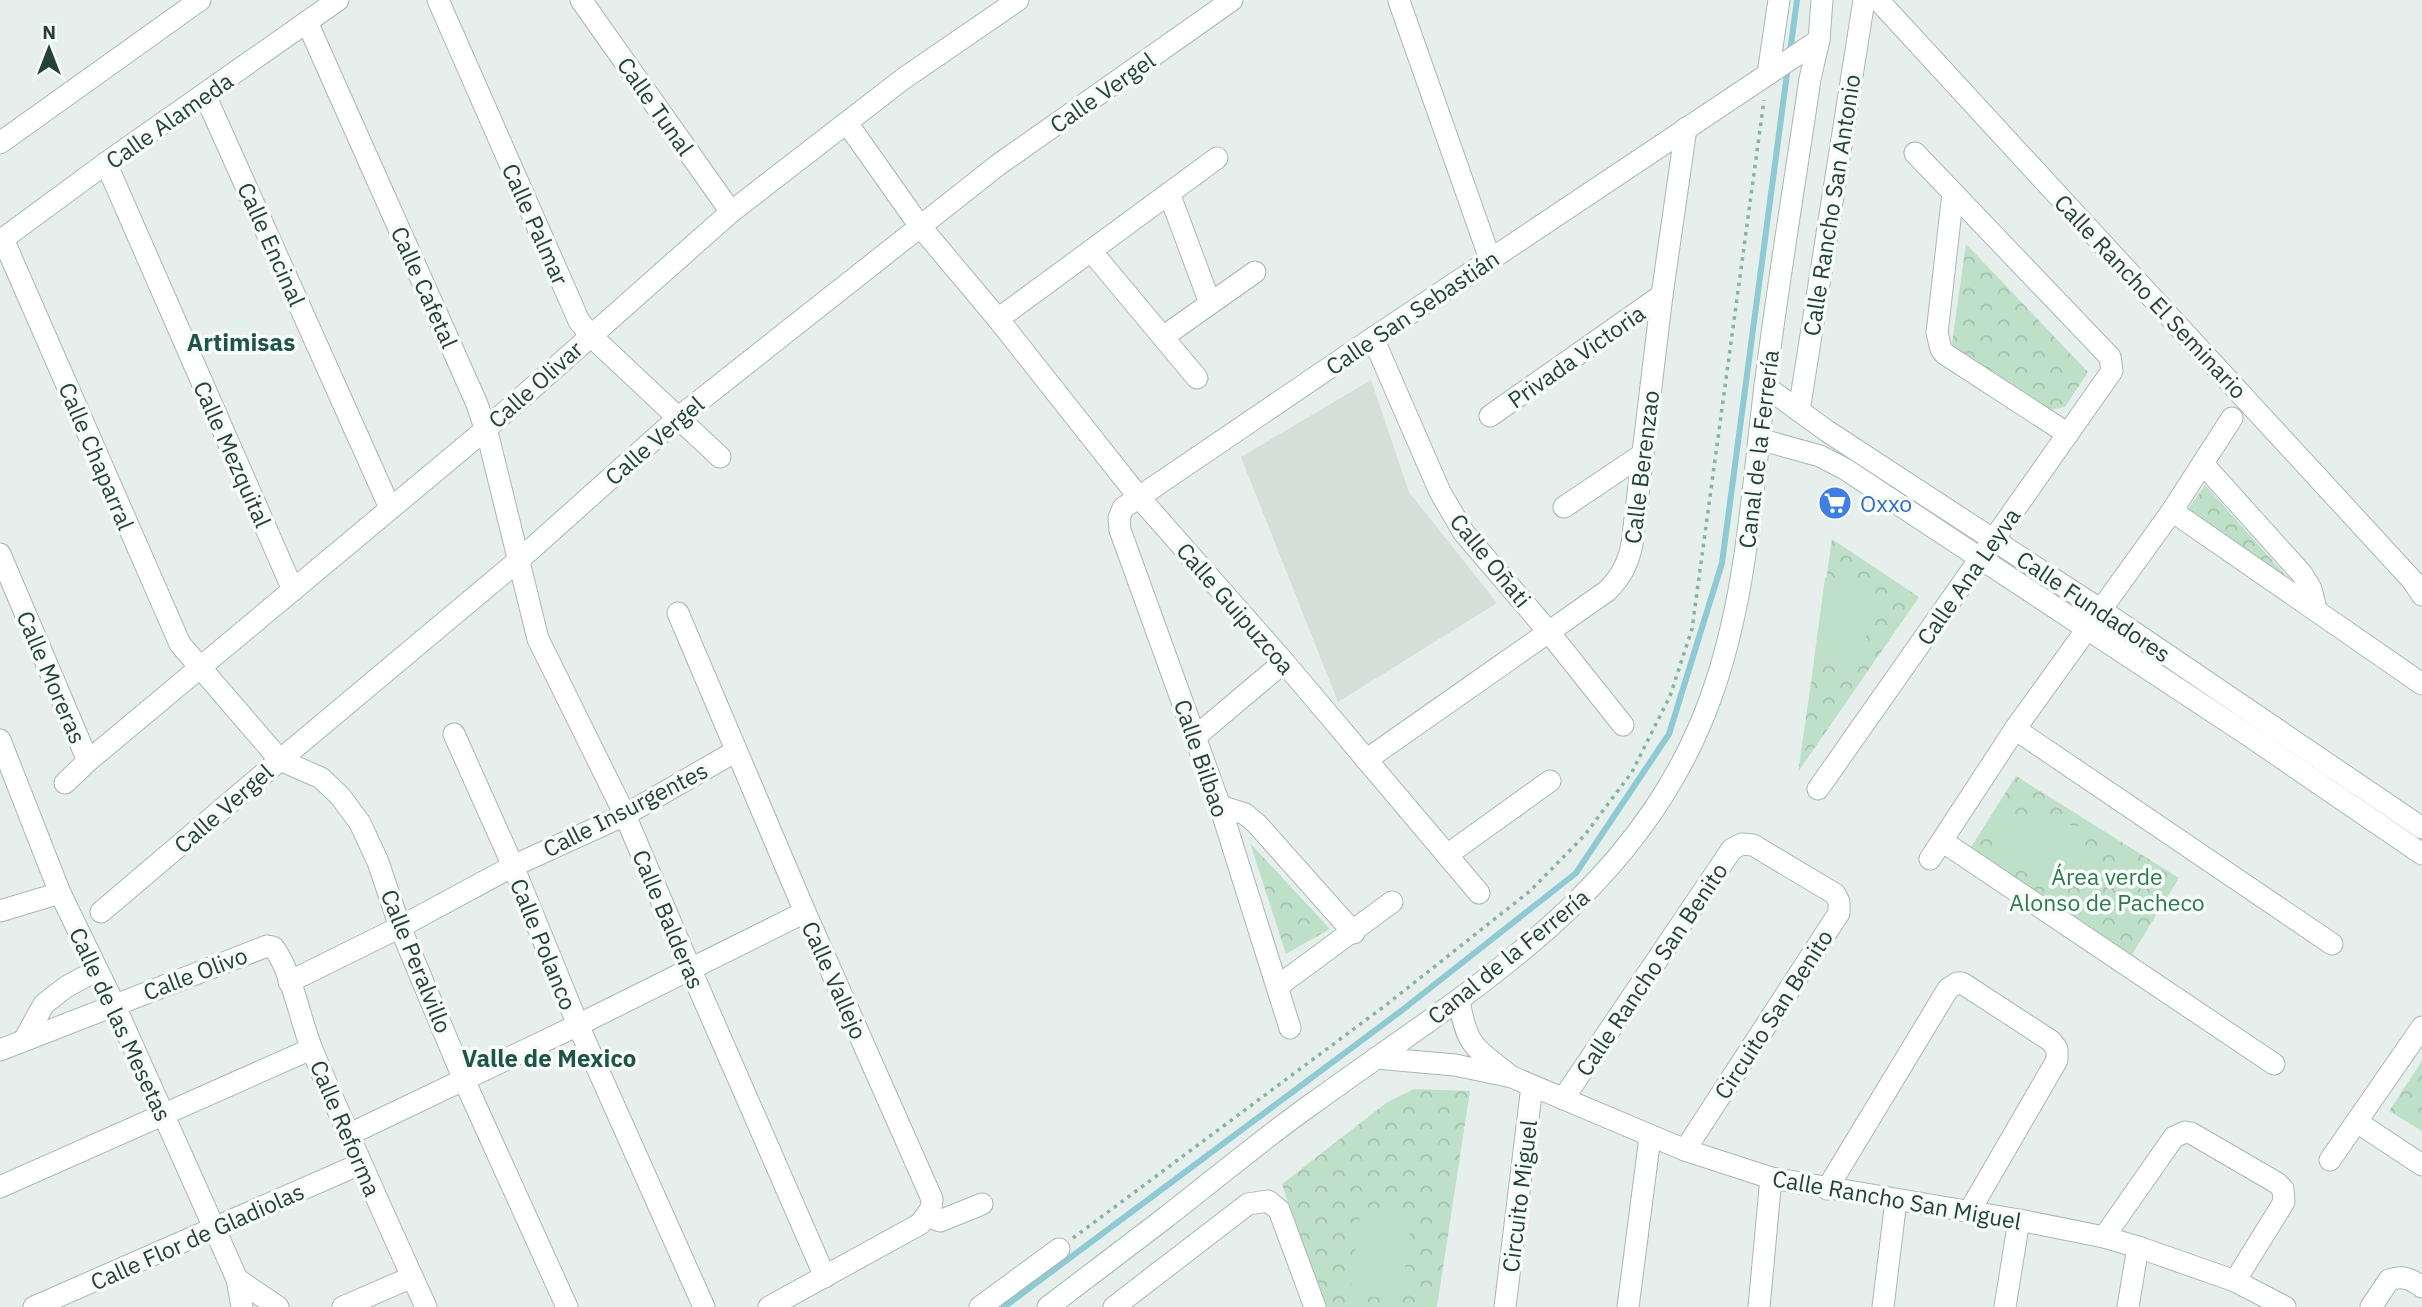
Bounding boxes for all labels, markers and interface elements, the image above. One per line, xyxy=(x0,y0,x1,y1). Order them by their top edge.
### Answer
north arrow xyxy=(14,14,84,84)
text: N xyxy=(42,20,56,44)
street label: Calle Vergel xyxy=(1044,45,1160,139)
street label: Calle Tunal xyxy=(611,51,701,161)
street label: Calle Alameda xyxy=(100,65,238,175)
street label: Calle Rancho San Antonio xyxy=(1796,72,1866,338)
street label: Calle Palmar xyxy=(496,158,576,290)
street label: Calle Encinal xyxy=(231,177,313,311)
street label: Calle Rancho El Seminario xyxy=(2048,187,2254,405)
street label: Calle Cafetal xyxy=(385,221,465,353)
street label: Calle San Sebastián xyxy=(1319,243,1505,381)
street label: Privada Victoria xyxy=(1501,298,1651,414)
district label: Artimisas xyxy=(187,326,295,358)
street label: Calle Olivar xyxy=(481,333,589,434)
street label: Canal de la Ferrería xyxy=(1731,348,1785,550)
street label: Calle Mezquital xyxy=(187,376,279,532)
street label: Calle Chaparral xyxy=(52,378,142,534)
street label: Calle Berenzao xyxy=(1617,388,1665,546)
street label: Calle Vergel xyxy=(598,389,710,491)
supermarket icon: Oxxo xyxy=(1816,484,1854,522)
place label: Oxxo xyxy=(1860,488,1912,518)
street label: Calle Ana Leyva xyxy=(1909,501,2027,651)
street label: Calle Oñati xyxy=(1444,507,1538,613)
street label: Calle Guipuzcoa xyxy=(1170,536,1302,680)
street label: Calle Fundadores xyxy=(2011,543,2177,669)
street label: Calle Moreras xyxy=(11,606,93,748)
street label: Calle Bilbao xyxy=(1168,695,1236,821)
street label: Calle Insurgentes xyxy=(538,755,712,863)
street label: Calle Vergel xyxy=(167,757,279,859)
street label: Calle Balderas xyxy=(626,845,712,993)
street label: Calle Rancho San Benito xyxy=(1568,856,1734,1082)
park label: Área verde Alonso de Pacheco xyxy=(2009,861,2205,917)
street label: Calle Polanco xyxy=(504,874,584,1014)
street label: Canal de la Ferrería xyxy=(1421,881,1595,1031)
street label: Calle Peralvillo xyxy=(375,885,459,1037)
street label: Calle Vallejo xyxy=(796,916,874,1044)
street label: Calle de las Mesetas xyxy=(63,922,179,1126)
street label: Circuito San Benito xyxy=(1707,923,1839,1105)
street label: Calle Olivo xyxy=(139,939,251,1007)
district label: Valle de Mexico xyxy=(462,1042,636,1074)
street label: Calle Reforma xyxy=(304,1055,388,1201)
street label: Circuito Miguel xyxy=(1495,1118,1543,1274)
street label: Calle Rancho San Miguel xyxy=(1770,1162,2024,1236)
street label: Calle Flor de Gladiolas xyxy=(86,1175,308,1297)

